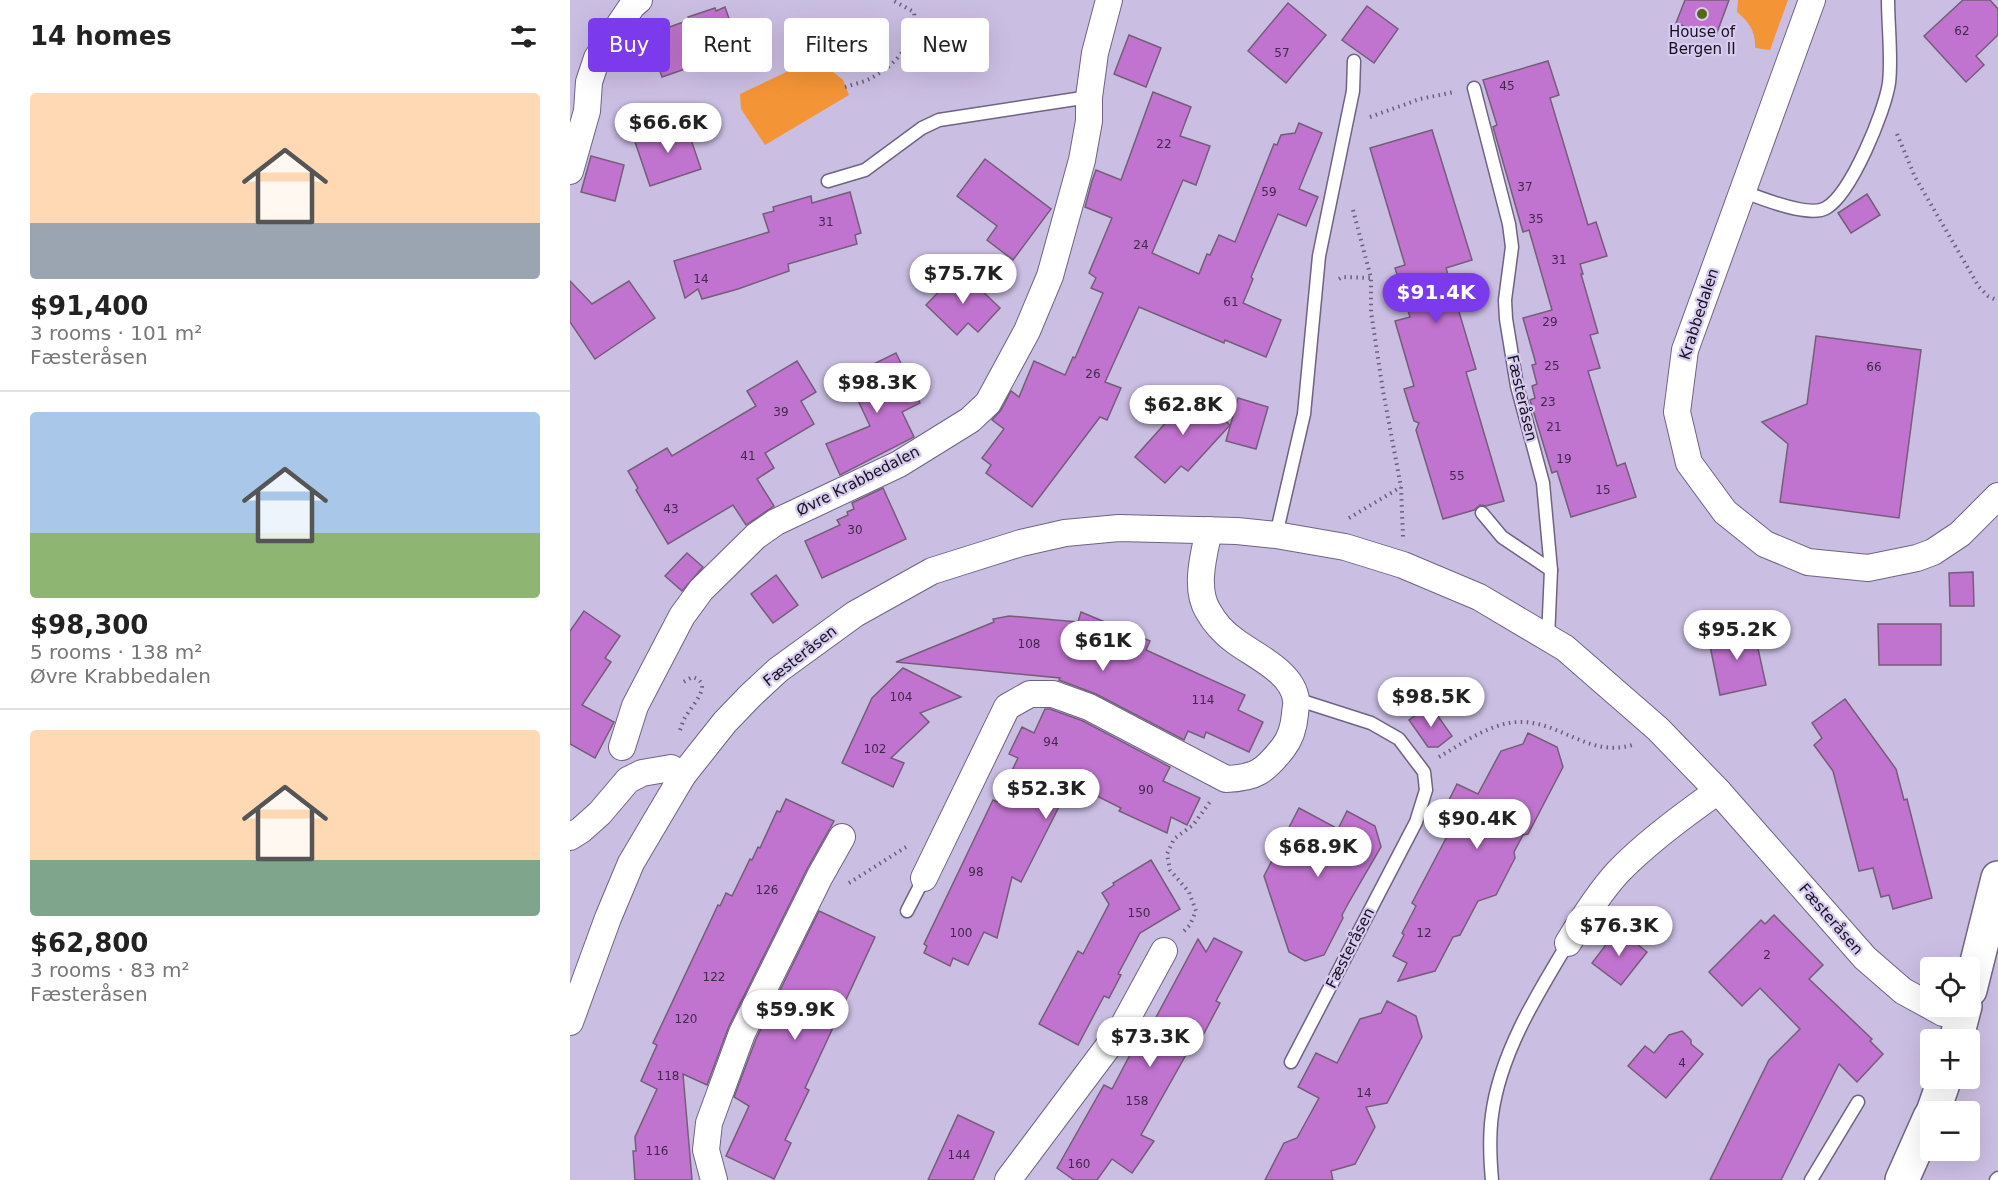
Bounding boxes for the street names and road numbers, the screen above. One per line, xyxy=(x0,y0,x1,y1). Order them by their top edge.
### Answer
street label: Krabbedalen xyxy=(1676,266,1722,362)
street label: Fæsteråsen xyxy=(1503,353,1541,443)
street label: Øvre Krabbedalen xyxy=(793,442,923,520)
street label: Fæsteråsen xyxy=(760,622,840,690)
street label: Fæsteråsen xyxy=(1795,880,1867,958)
street label: Fæsteråsen xyxy=(1322,905,1378,991)

